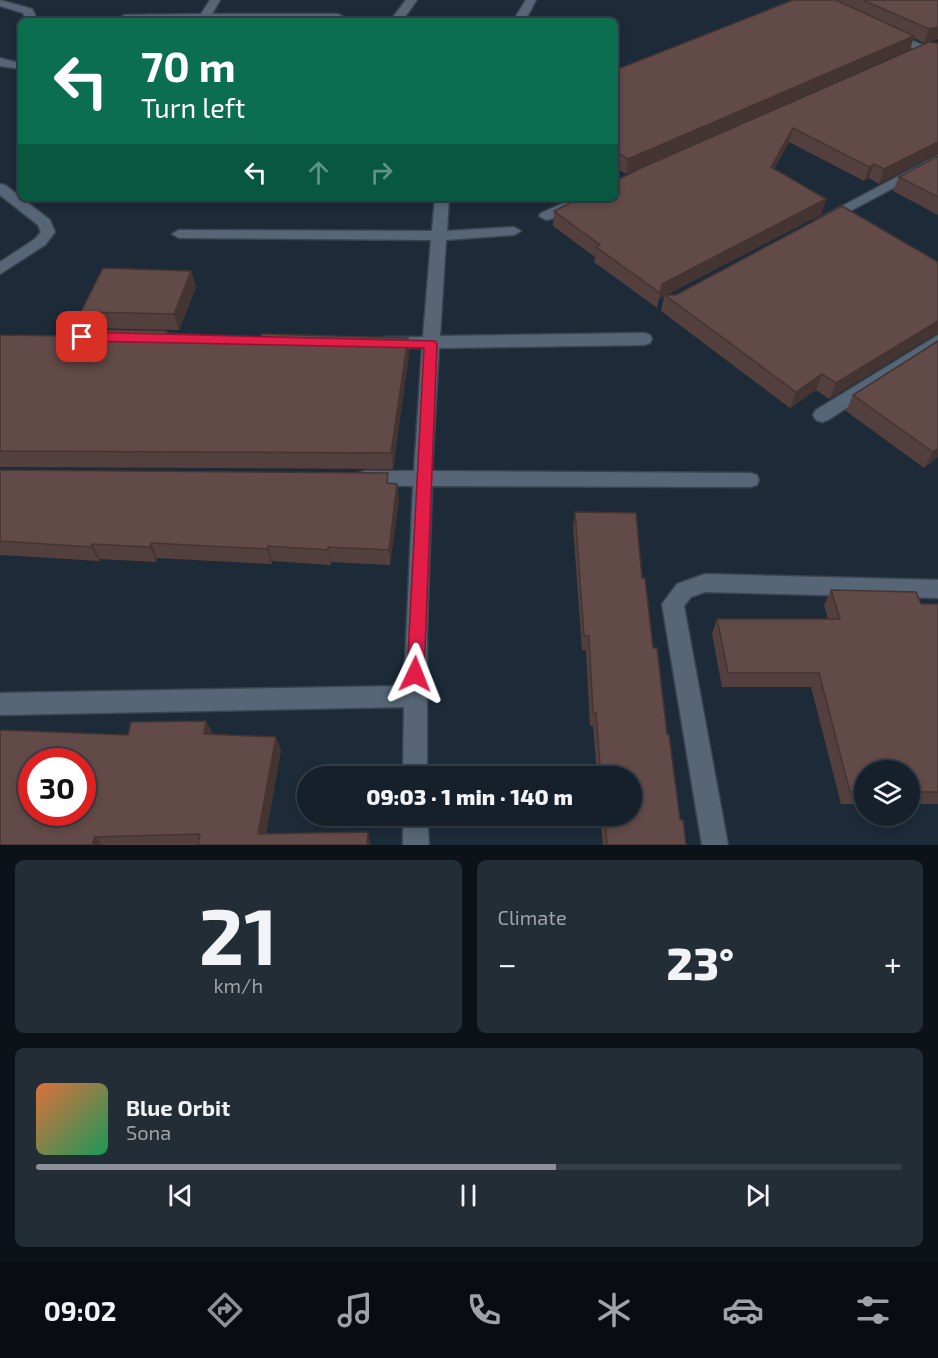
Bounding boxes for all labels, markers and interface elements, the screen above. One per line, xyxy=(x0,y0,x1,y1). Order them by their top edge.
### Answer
text: 70 m xyxy=(141,40,236,90)
icon: left xyxy=(42,42,120,120)
text: Turn left xyxy=(141,91,245,123)
icon: left xyxy=(239,156,272,189)
icon: ahead xyxy=(302,156,335,189)
icon: right xyxy=(365,156,398,189)
pin xyxy=(56,311,107,362)
icon: arrive xyxy=(65,320,98,353)
position arrow xyxy=(383,642,447,706)
speed limit sign: 30 xyxy=(18,748,96,826)
map controls xyxy=(854,760,920,826)
button: layers xyxy=(854,760,920,826)
text: 09:03 · 1 min · 140 m xyxy=(366,783,573,809)
text: 21 xyxy=(199,887,278,981)
text: Climate xyxy=(498,905,567,929)
text: 23° xyxy=(667,935,734,989)
text: − xyxy=(498,943,517,983)
text: + xyxy=(884,943,902,983)
text: km/h xyxy=(213,973,263,997)
text: Blue Orbit xyxy=(126,1094,230,1120)
text: Sona xyxy=(126,1120,171,1144)
icon: previous xyxy=(164,1179,197,1212)
icon: pause xyxy=(452,1179,485,1212)
icon: next xyxy=(741,1179,774,1212)
icon: directions xyxy=(204,1289,246,1331)
icon: music xyxy=(334,1289,376,1331)
icon: phone xyxy=(463,1289,505,1331)
icon: climate xyxy=(593,1289,635,1331)
icon: car xyxy=(722,1289,764,1331)
icon: filters xyxy=(852,1289,894,1331)
text: 09:02 xyxy=(44,1294,116,1326)

